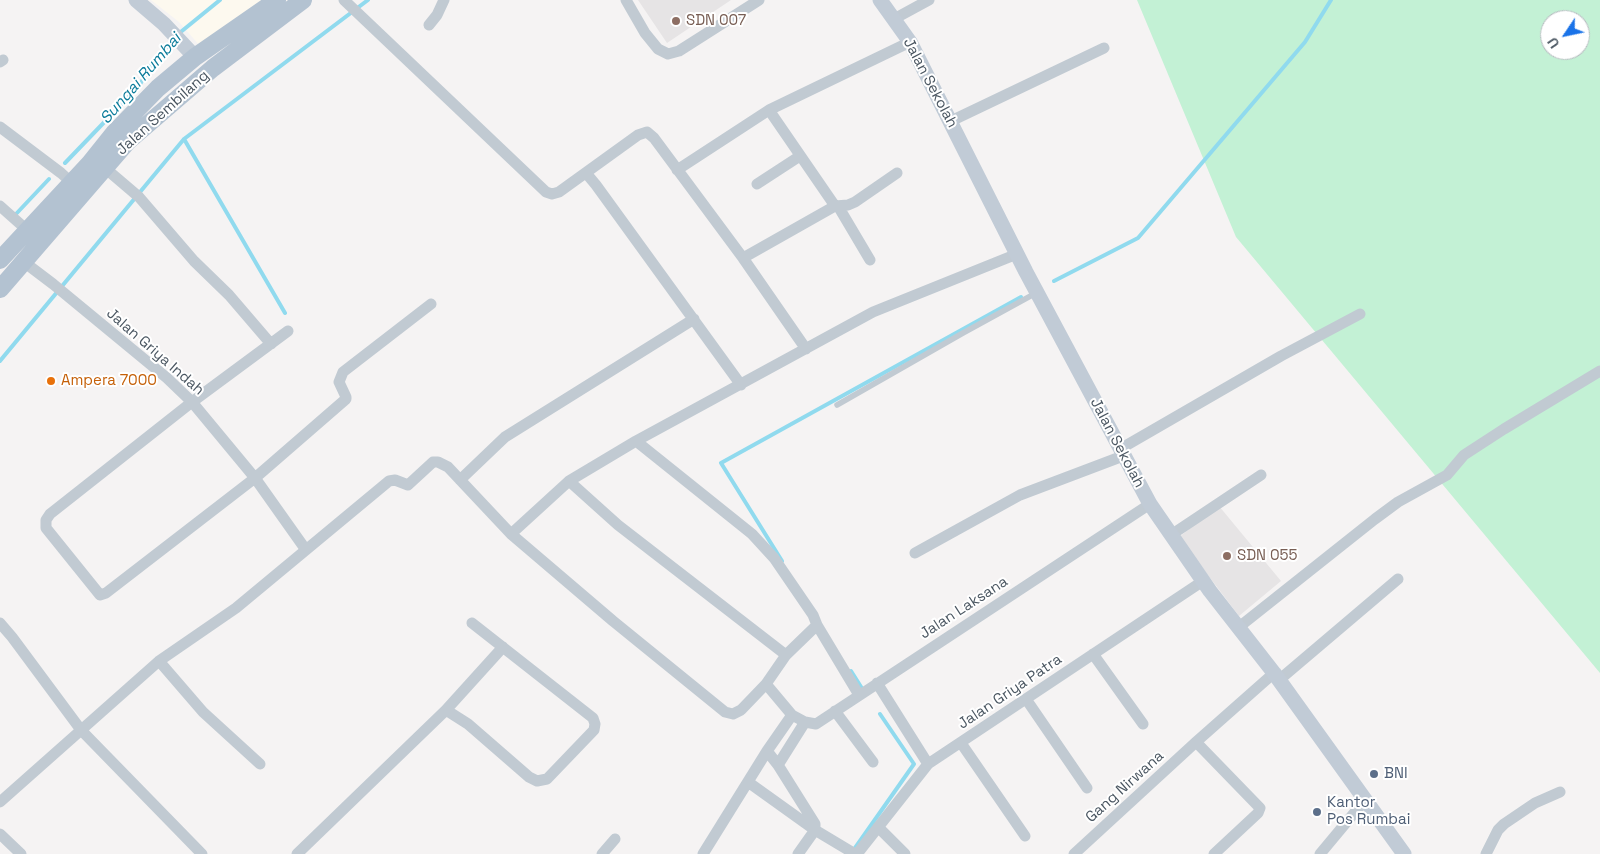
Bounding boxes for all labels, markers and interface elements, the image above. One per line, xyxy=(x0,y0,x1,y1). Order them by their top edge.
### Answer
north arrow xyxy=(1540,10,1590,60)
place label: SDN 007 xyxy=(686,12,746,30)
marker: SDN 007 xyxy=(670,15,682,27)
water label: Sungai Rumbai xyxy=(96,30,186,128)
text: U xyxy=(1543,34,1563,52)
street label: Jalan Sekolah xyxy=(899,35,961,131)
street label: Jalan Sembilang xyxy=(113,67,213,159)
street label: Jalan Griya Indah xyxy=(102,305,208,399)
place label: Ampera 7000 xyxy=(61,372,157,390)
marker: Ampera 7000 xyxy=(45,375,57,387)
street label: Jalan Sekolah xyxy=(1086,395,1148,491)
place label: SDN 055 xyxy=(1237,547,1297,565)
marker: SDN 055 xyxy=(1221,550,1233,562)
street label: Jalan Laksana xyxy=(917,573,1011,643)
street label: Jalan Griya Patra xyxy=(955,651,1065,733)
street label: Gang Nirwana xyxy=(1082,747,1168,827)
place label: BNI xyxy=(1384,765,1408,783)
marker: BNI xyxy=(1368,768,1380,780)
place label: Kantor Pos Rumbai xyxy=(1327,794,1410,829)
marker: Kantor Pos Rumbai xyxy=(1311,806,1323,818)

